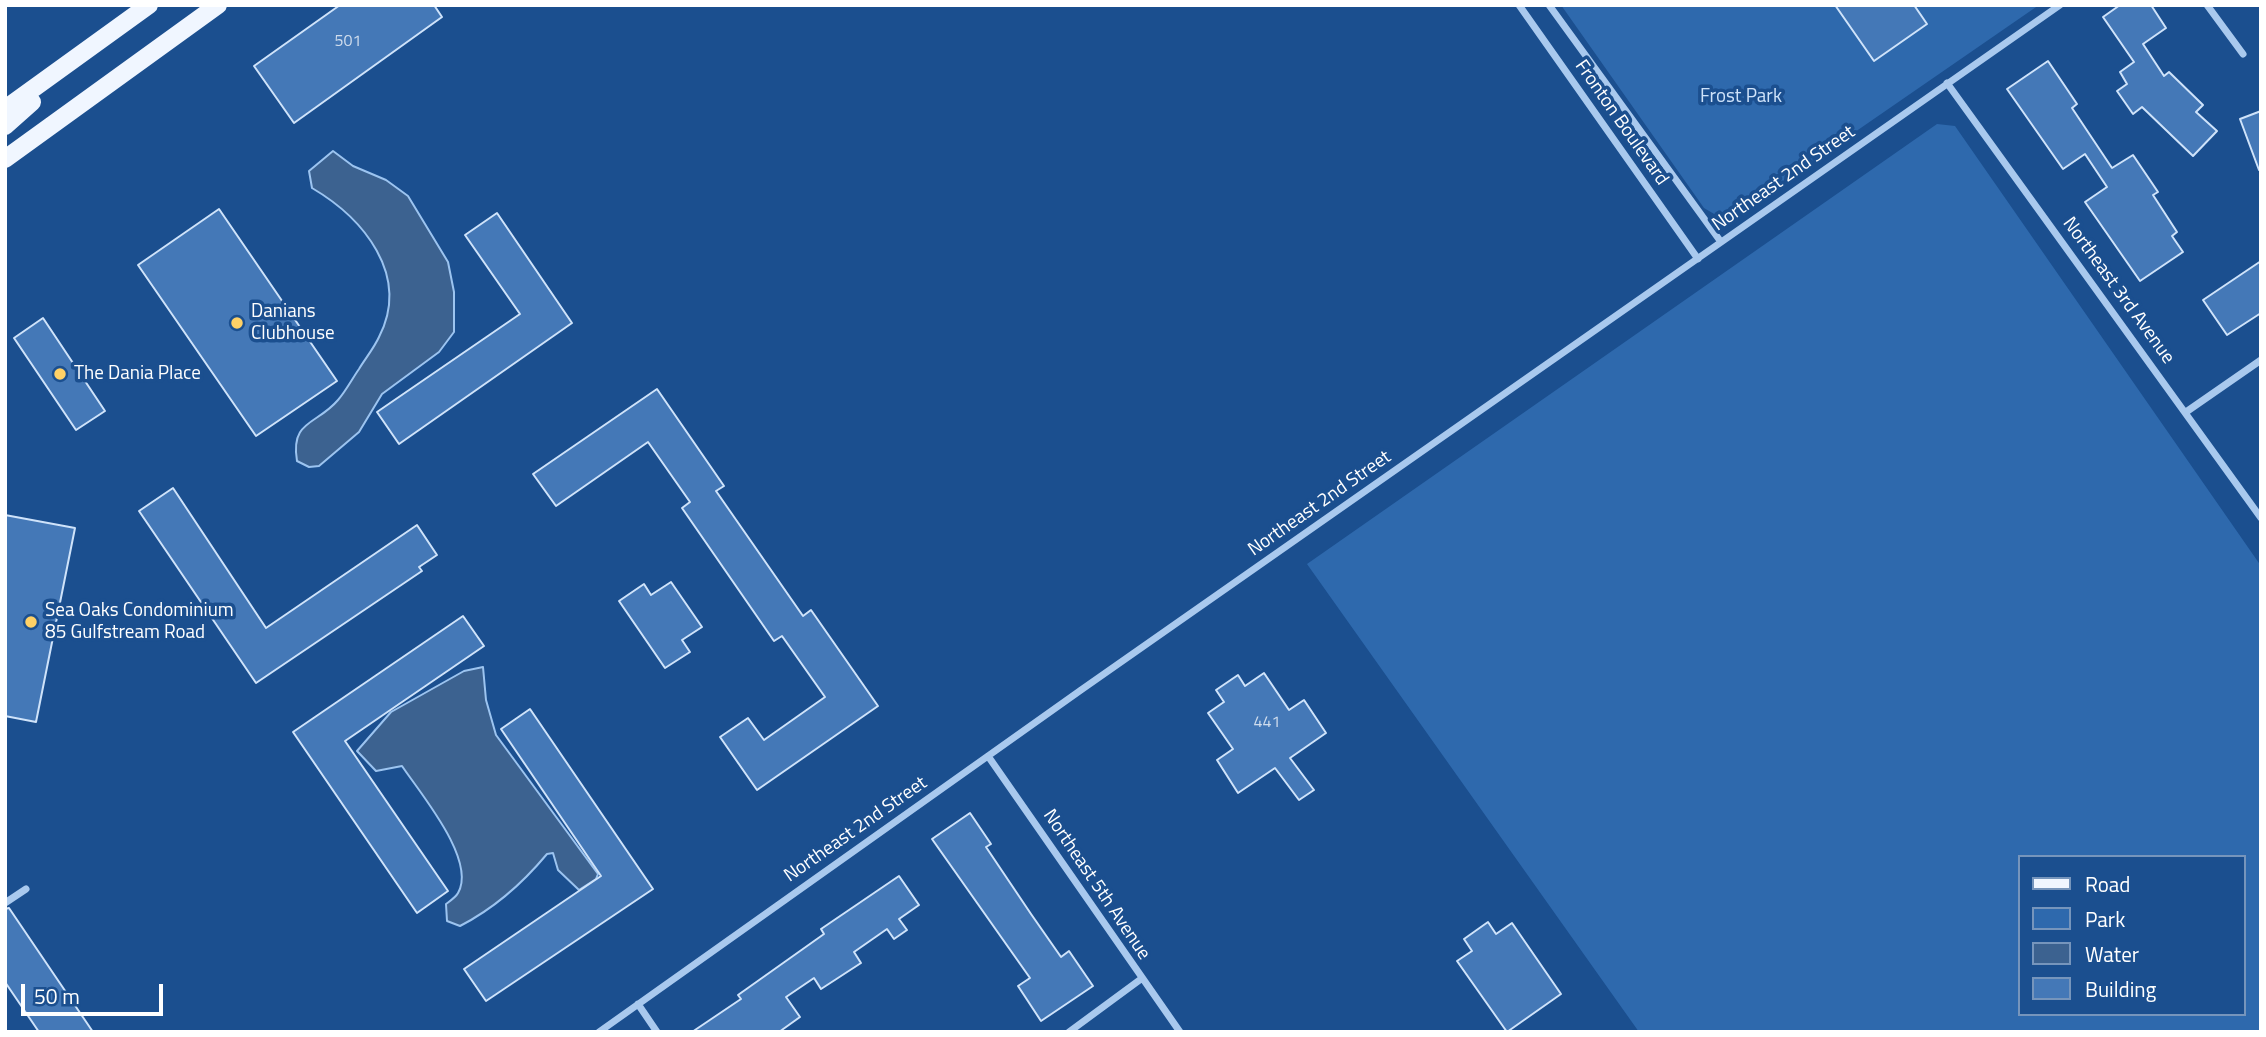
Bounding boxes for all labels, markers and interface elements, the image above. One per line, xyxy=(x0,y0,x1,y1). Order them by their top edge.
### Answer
house number: 501 xyxy=(335,32,361,52)
street label: Fronton Boulevard xyxy=(1569,56,1673,190)
park label: Frost Park xyxy=(1700,86,1782,108)
street label: Northeast 2nd Street xyxy=(1708,121,1860,237)
street label: Northeast 3rd Avenue xyxy=(2057,213,2179,369)
place label: Danians Clubhouse xyxy=(251,301,335,345)
marker: Danians Clubhouse xyxy=(229,315,245,331)
place label: The Dania Place xyxy=(74,363,201,385)
marker: The Dania Place xyxy=(52,366,68,382)
street label: Northeast 2nd Street xyxy=(1244,446,1396,562)
place label: Sea Oaks Condominium 85 Gulfstream Road xyxy=(45,600,234,644)
marker: Sea Oaks Condominium 85 Gulfstream Road xyxy=(23,614,39,630)
house number: 441 xyxy=(1254,713,1280,733)
street label: Northeast 2nd Street xyxy=(780,772,932,888)
street label: Northeast 5th Avenue xyxy=(1037,806,1155,964)
legend xyxy=(2018,855,2245,1016)
text: Road xyxy=(2085,868,2130,900)
text: Park xyxy=(2085,903,2125,935)
text: Water xyxy=(2085,938,2139,970)
scale bar xyxy=(24,970,166,1014)
text: Building xyxy=(2085,973,2156,1005)
text: 50 m xyxy=(34,980,80,1012)

